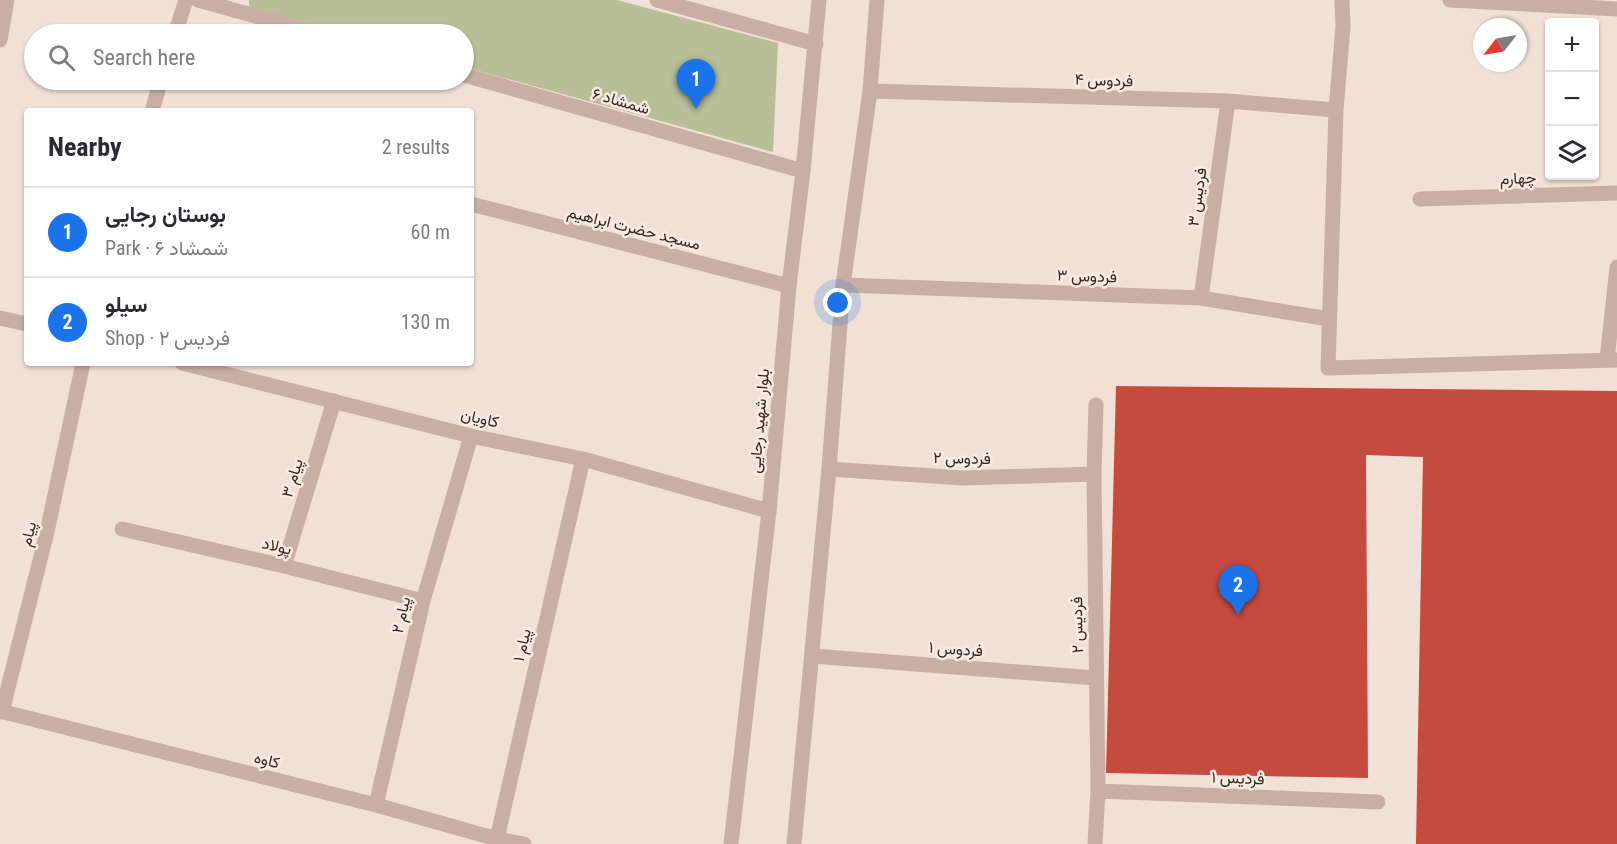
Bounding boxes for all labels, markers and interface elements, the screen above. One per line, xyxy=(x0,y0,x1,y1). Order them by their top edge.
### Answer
north arrow xyxy=(1473,18,1527,72)
map controls xyxy=(1545,18,1599,180)
button: + xyxy=(1545,18,1599,72)
search box xyxy=(24,24,474,90)
icon: search xyxy=(45,41,78,74)
text: Search here xyxy=(93,45,195,70)
pin: 1 xyxy=(676,60,716,109)
street label: فردوس ۴ xyxy=(1074,69,1134,92)
button: − xyxy=(1545,72,1599,126)
street label: شمشاد ۶ xyxy=(590,84,652,118)
button: layers xyxy=(1545,126,1599,180)
text: Nearby xyxy=(48,132,122,162)
text: 2 results xyxy=(382,135,450,159)
street label: فردیس ۳ xyxy=(1183,167,1211,228)
street label: چهارم xyxy=(1499,168,1537,190)
text: بوستان رجایی xyxy=(105,202,226,227)
street label: مسجد حضرت ابراهیم xyxy=(565,202,703,255)
text: 1 xyxy=(62,220,73,244)
text: 60 m xyxy=(411,220,450,244)
text: Park · شمشاد ۶ xyxy=(105,236,228,260)
street label: فردوس ۳ xyxy=(1057,265,1117,288)
your location xyxy=(823,288,852,317)
text: سیلو xyxy=(105,292,147,317)
text: 2 xyxy=(62,310,73,334)
text: 130 m xyxy=(401,310,450,334)
text: Shop · فردیس ۲ xyxy=(105,326,230,350)
street label: بلوار شهید رجایی xyxy=(745,368,774,474)
street label: کاویان xyxy=(459,404,501,433)
street label: فردوس ۲ xyxy=(933,448,991,469)
street label: پیام ۳ xyxy=(277,456,309,500)
street label: پیام xyxy=(16,520,42,549)
street label: پولاد xyxy=(260,533,294,561)
pin: 2 xyxy=(1218,566,1258,615)
street label: پیام ۲ xyxy=(388,595,416,636)
street label: فردیس ۲ xyxy=(1067,596,1088,654)
street label: پیام ۱ xyxy=(509,627,537,664)
street label: فردوس ۱ xyxy=(928,638,984,661)
street label: کاوه xyxy=(252,748,282,773)
street label: فردیس ۱ xyxy=(1211,768,1265,789)

